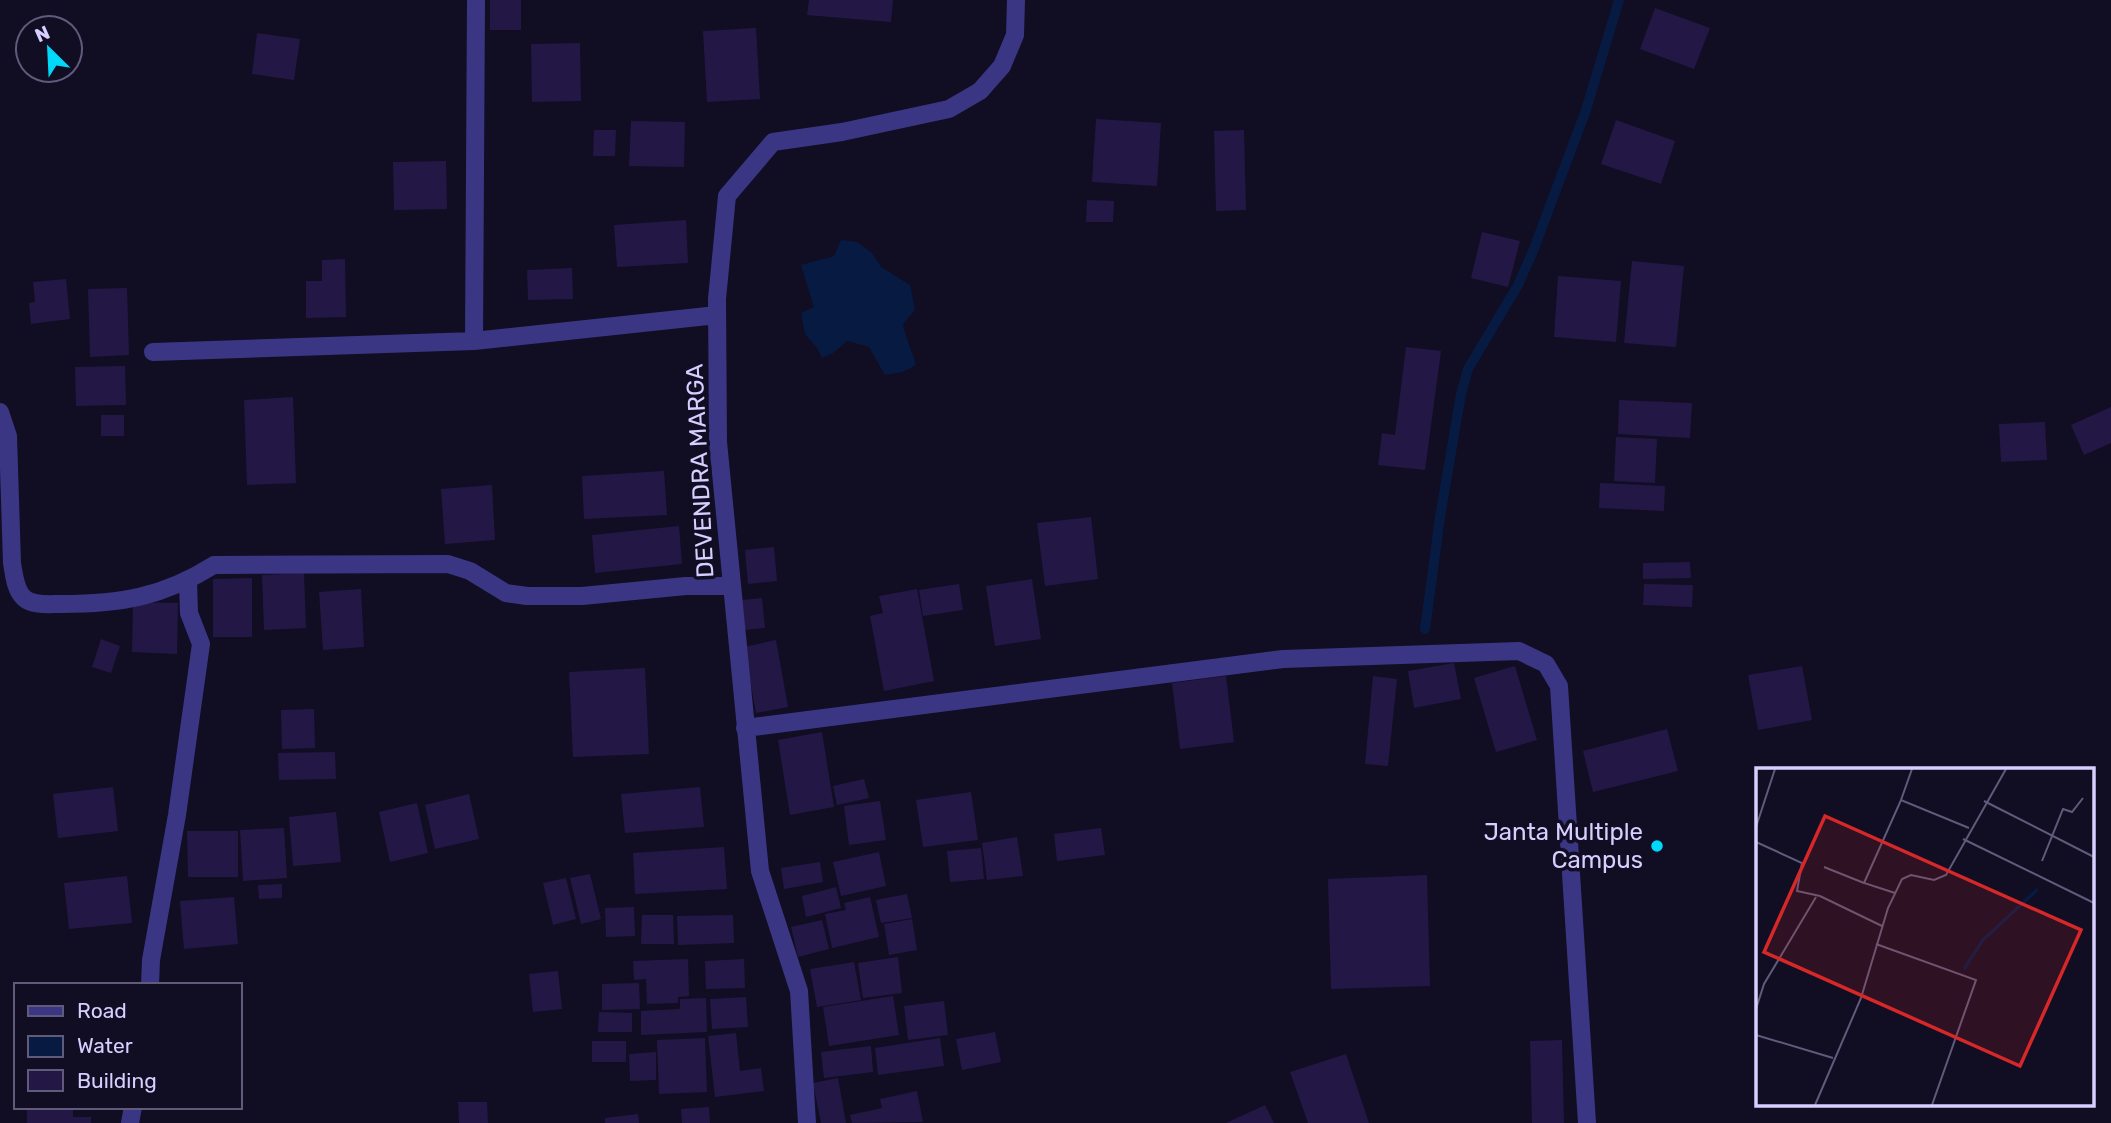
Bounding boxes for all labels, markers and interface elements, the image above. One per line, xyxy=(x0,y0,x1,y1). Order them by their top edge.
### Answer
north arrow xyxy=(14,14,84,84)
text: N xyxy=(31,21,53,47)
street label: DEVENDRA MARGA xyxy=(680,363,720,579)
inset map xyxy=(1756,768,2094,1106)
place label: Janta Multiple Campus xyxy=(1484,818,1643,874)
marker: Janta Multiple Campus xyxy=(1649,838,1665,854)
legend xyxy=(14,983,242,1109)
text: Road xyxy=(77,998,127,1023)
text: Water xyxy=(77,1033,133,1058)
text: Building xyxy=(77,1068,157,1093)

